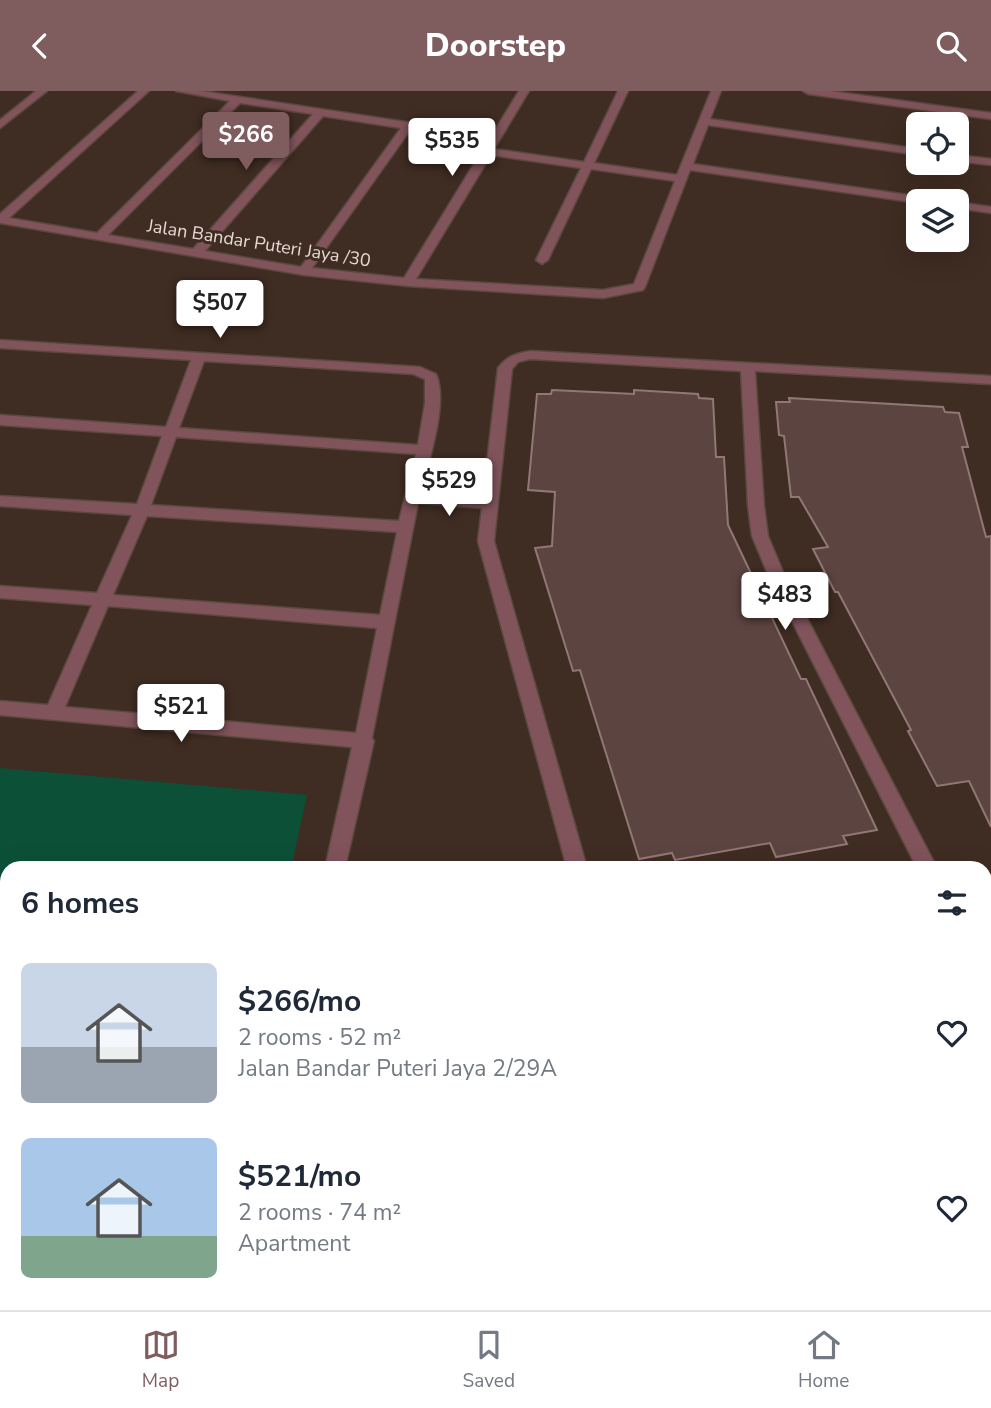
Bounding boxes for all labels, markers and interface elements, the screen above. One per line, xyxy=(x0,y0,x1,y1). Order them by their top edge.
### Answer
text: Doorstep xyxy=(425,24,566,67)
icon: back xyxy=(21,27,59,65)
icon: search xyxy=(932,27,970,65)
map controls xyxy=(906,112,969,252)
button: locate xyxy=(906,112,969,175)
pin: $266 xyxy=(205,113,287,172)
text: $266 xyxy=(218,119,274,150)
pin: $535 xyxy=(411,119,493,178)
text: $535 xyxy=(424,125,480,156)
button: layers xyxy=(906,189,969,252)
street label: Jalan Bandar Puteri Jaya /30 xyxy=(145,213,372,273)
pin: $507 xyxy=(179,281,261,340)
text: $507 xyxy=(192,287,248,318)
pin: $529 xyxy=(408,459,490,518)
text: $529 xyxy=(421,465,477,496)
pin: $483 xyxy=(744,573,826,632)
text: $483 xyxy=(757,579,813,610)
pin: $521 xyxy=(140,685,222,744)
text: $521 xyxy=(153,691,209,722)
text: 6 homes xyxy=(21,883,139,924)
icon: filters xyxy=(933,884,971,922)
text: $266/mo xyxy=(238,981,361,1022)
icon: home xyxy=(77,991,161,1075)
icon: heart xyxy=(933,1014,971,1052)
text: 2 rooms · 52 m² xyxy=(238,1022,401,1053)
text: Jalan Bandar Puteri Jaya 2/29A xyxy=(238,1053,557,1084)
text: $521/mo xyxy=(238,1156,361,1197)
icon: home xyxy=(77,1166,161,1250)
icon: heart xyxy=(933,1189,971,1227)
text: 2 rooms · 74 m² xyxy=(238,1197,401,1228)
text: Apartment xyxy=(238,1228,350,1259)
tab: Map xyxy=(142,1326,180,1394)
tab: Saved xyxy=(463,1326,515,1394)
tab: Home xyxy=(798,1326,849,1394)

